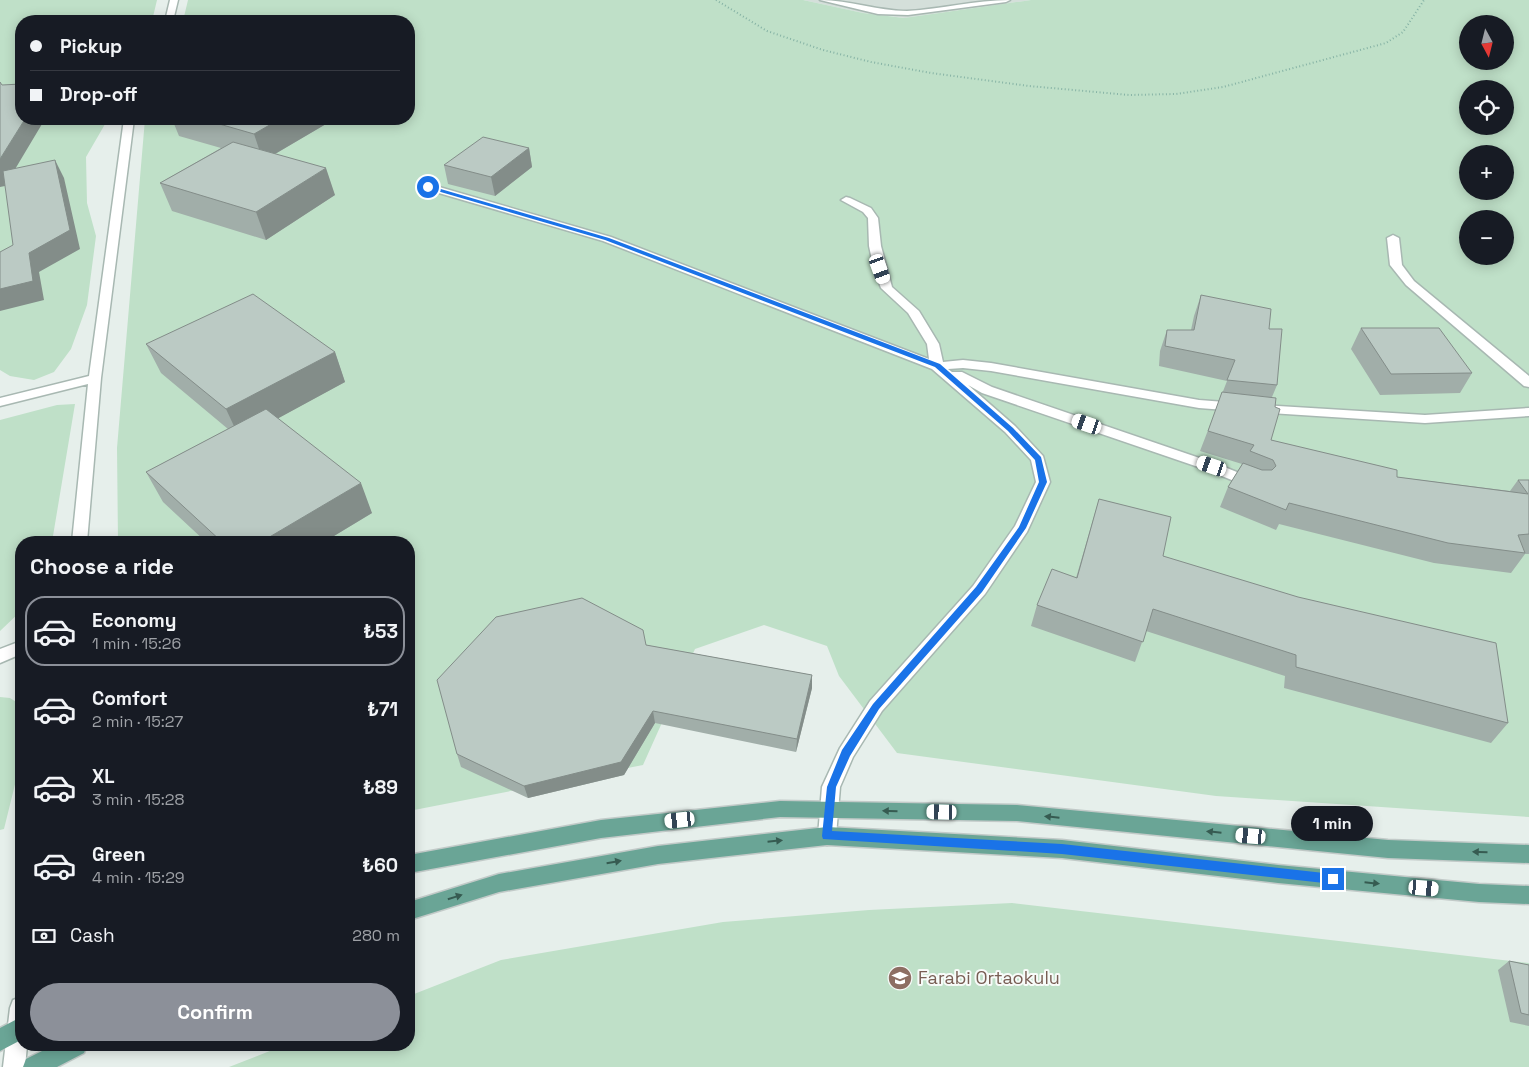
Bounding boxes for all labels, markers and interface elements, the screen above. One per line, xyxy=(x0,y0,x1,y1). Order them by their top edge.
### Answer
north arrow xyxy=(1459,15,1514,70)
map controls xyxy=(1459,15,1514,265)
text: Pickup xyxy=(60,34,122,59)
button: locate xyxy=(1459,80,1514,135)
text: Drop-off xyxy=(60,82,138,107)
button: + xyxy=(1459,145,1514,200)
route start xyxy=(417,176,439,198)
button: − xyxy=(1459,210,1514,265)
car xyxy=(867,252,892,286)
car xyxy=(1070,412,1103,436)
car xyxy=(1195,454,1228,478)
text: Choose a ride xyxy=(30,552,174,580)
text: Economy xyxy=(92,608,176,633)
icon: car xyxy=(32,609,77,654)
text: ₺53 xyxy=(363,619,398,644)
text: 1 min · 15:26 xyxy=(92,633,181,654)
text: Comfort xyxy=(92,686,168,711)
icon: car xyxy=(32,687,77,732)
text: ₺71 xyxy=(367,697,398,722)
text: 2 min · 15:27 xyxy=(92,711,183,732)
text: XL xyxy=(92,764,115,789)
icon: car xyxy=(32,765,77,810)
text: ₺89 xyxy=(363,775,398,800)
text: 3 min · 15:28 xyxy=(92,789,184,810)
car xyxy=(926,804,957,820)
callout: 1 min xyxy=(1292,806,1374,842)
one-way arrow xyxy=(881,807,897,815)
car xyxy=(664,811,695,829)
one-way arrow xyxy=(1044,813,1060,821)
text: 1 min xyxy=(1312,813,1352,834)
car xyxy=(1235,827,1266,845)
one-way arrow xyxy=(1205,828,1221,836)
one-way arrow xyxy=(767,837,783,845)
text: Green xyxy=(92,842,145,867)
icon: car xyxy=(32,843,77,888)
one-way arrow xyxy=(1472,848,1488,856)
text: ₺60 xyxy=(362,853,398,878)
one-way arrow xyxy=(606,858,622,866)
text: 4 min · 15:29 xyxy=(92,867,185,888)
route end xyxy=(1322,868,1344,890)
one-way arrow xyxy=(1365,879,1381,887)
car xyxy=(1408,879,1439,897)
one-way arrow xyxy=(448,892,463,900)
icon: cash xyxy=(30,922,58,950)
text: Cash xyxy=(70,923,115,948)
text: 280 m xyxy=(352,925,400,946)
school or university icon: Farabi Ortaokulu xyxy=(887,965,913,991)
place label: Farabi Ortaokulu xyxy=(918,966,1060,989)
button: Confirm xyxy=(30,983,400,1041)

